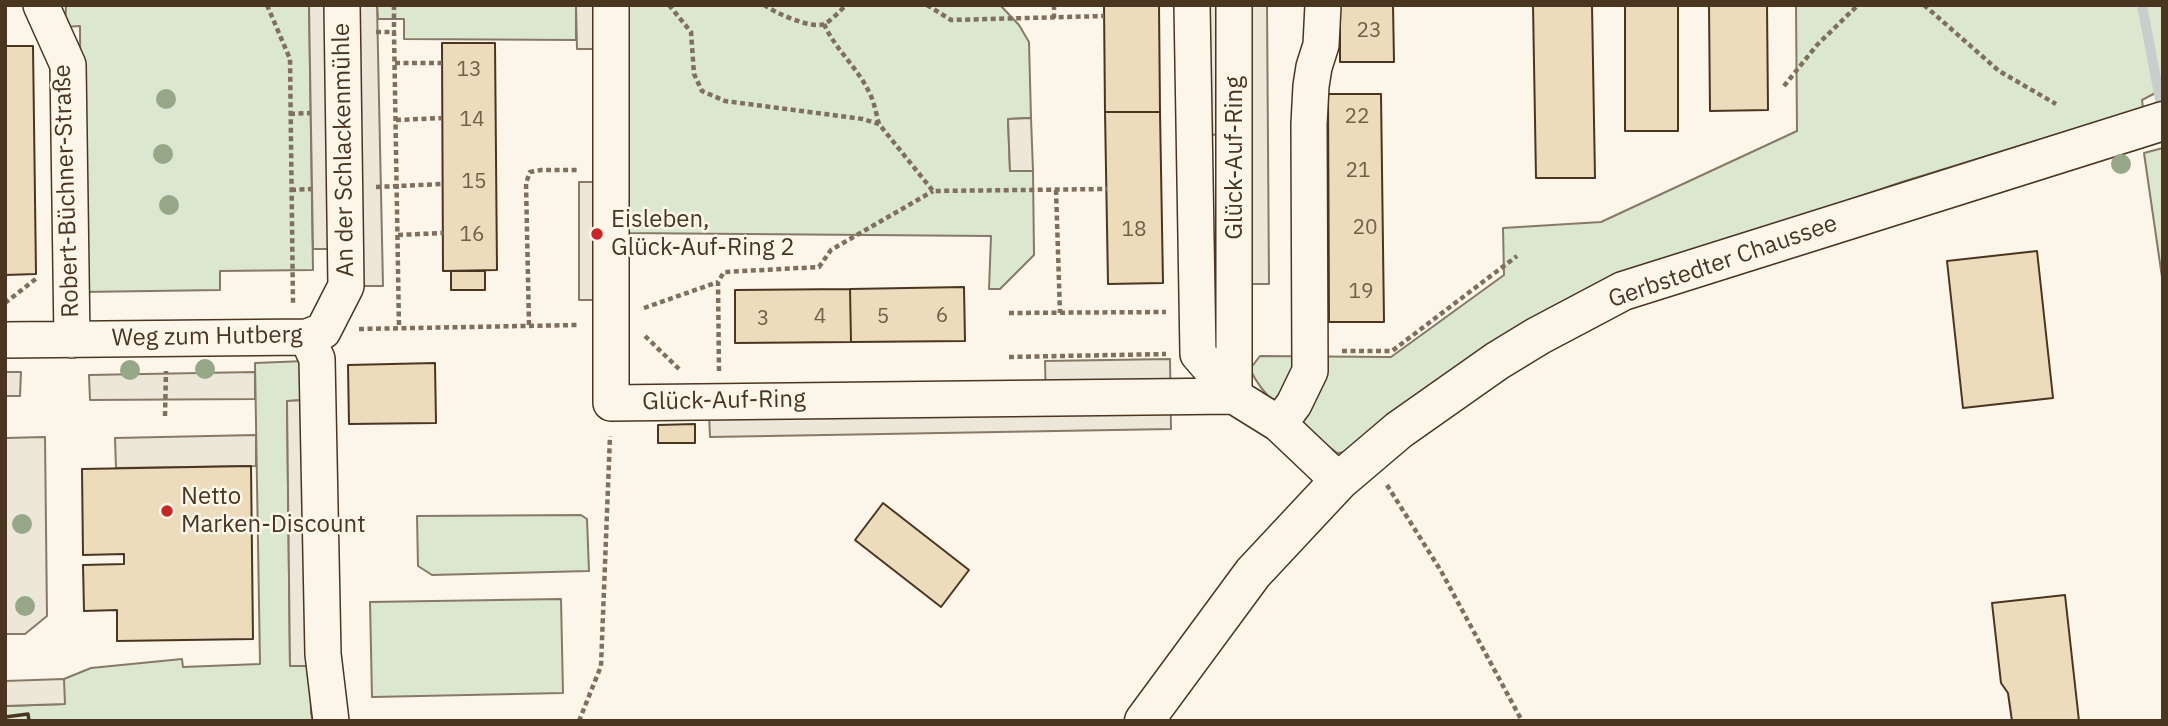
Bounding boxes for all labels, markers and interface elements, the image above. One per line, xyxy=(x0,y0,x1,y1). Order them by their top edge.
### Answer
house number: 23 xyxy=(1356,18,1382,44)
street label: An der Schlackenmühle xyxy=(327,23,361,277)
house number: 13 xyxy=(456,57,482,83)
street label: Robert-Büchner-Straße xyxy=(48,64,86,318)
street label: Glück-Auf-Ring xyxy=(1221,76,1249,240)
house number: 22 xyxy=(1344,104,1370,130)
house number: 14 xyxy=(459,107,485,133)
house number: 21 xyxy=(1345,158,1371,184)
house number: 15 xyxy=(461,169,487,195)
place label: Eisleben, Glück-Auf-Ring 2 xyxy=(611,206,795,262)
street label: Gerbstedter Chaussee xyxy=(1605,209,1841,315)
house number: 20 xyxy=(1352,215,1378,241)
house number: 18 xyxy=(1121,217,1147,243)
house number: 16 xyxy=(459,222,485,248)
marker: Eisleben, Glück-Auf-Ring 2 xyxy=(589,226,605,242)
house number: 19 xyxy=(1348,279,1374,305)
house number: 6 xyxy=(936,303,948,329)
house number: 4 xyxy=(814,304,826,330)
house number: 5 xyxy=(877,304,889,330)
house number: 3 xyxy=(757,306,769,332)
street label: Weg zum Hutberg xyxy=(111,321,303,353)
street label: Glück-Auf-Ring xyxy=(642,385,806,417)
place label: Netto Marken-Discount xyxy=(181,483,366,539)
marker: Netto Marken-Discount xyxy=(159,503,175,519)

